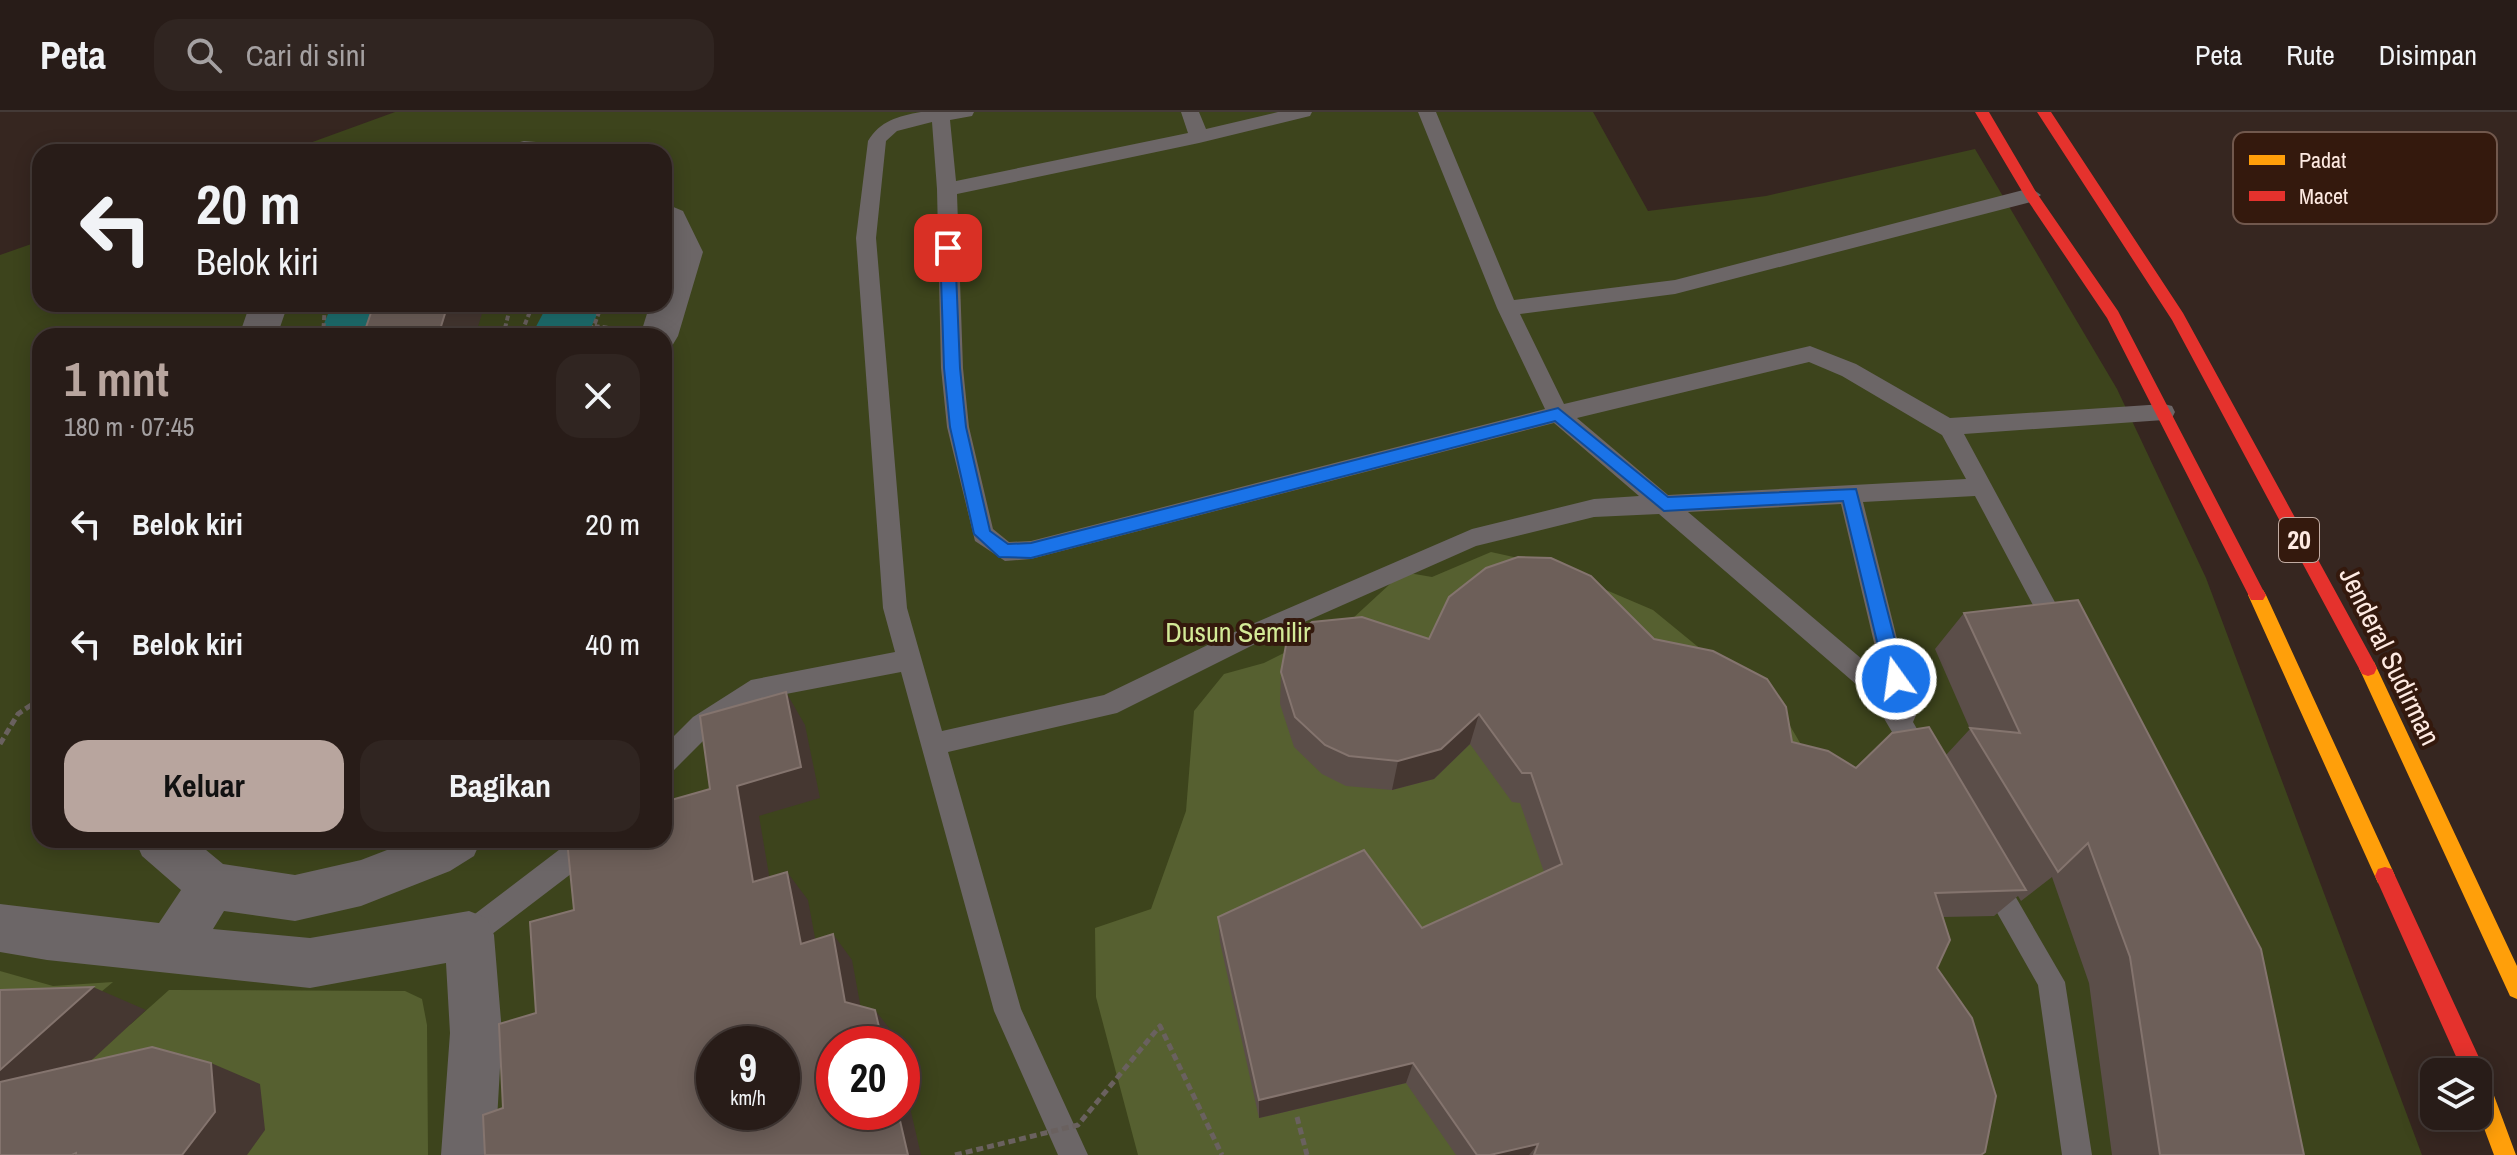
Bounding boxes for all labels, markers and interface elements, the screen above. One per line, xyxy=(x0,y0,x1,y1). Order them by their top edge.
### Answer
search box xyxy=(154,19,714,91)
text: Peta xyxy=(40,30,106,81)
icon: search xyxy=(182,33,226,77)
text: Cari di sini xyxy=(246,35,366,75)
text: Peta xyxy=(2195,36,2242,74)
text: Rute xyxy=(2286,36,2335,74)
text: Disimpan xyxy=(2379,36,2477,74)
legend xyxy=(2233,132,2497,224)
text: Padat xyxy=(2299,145,2346,175)
text: 20 m xyxy=(196,166,301,241)
icon: left xyxy=(64,176,168,280)
text: Macet xyxy=(2299,181,2348,211)
pin xyxy=(914,214,982,282)
icon: arrive xyxy=(926,226,970,270)
text: Belok kiri xyxy=(196,238,319,286)
text: 1 mnt xyxy=(64,346,169,411)
button: close xyxy=(556,354,640,438)
text: 180 m · 07:45 xyxy=(64,409,194,444)
icon: left xyxy=(64,502,108,546)
text: Belok kiri xyxy=(132,504,243,544)
text: 20 m xyxy=(585,504,640,544)
road number: 20 xyxy=(2279,518,2319,562)
street label: Jenderal Sudirman xyxy=(2330,560,2450,752)
park label: Dusun Semilir xyxy=(1165,613,1311,651)
icon: left xyxy=(64,622,108,666)
text: Belok kiri xyxy=(132,624,243,664)
text: 40 m xyxy=(585,624,640,664)
position arrow xyxy=(1854,637,1938,721)
button: Keluar xyxy=(64,740,344,832)
button: Bagikan xyxy=(360,740,640,832)
speed limit sign: 20 xyxy=(816,1026,920,1130)
text: 9 xyxy=(739,1041,757,1094)
map controls xyxy=(2420,1058,2492,1130)
button: layers xyxy=(2420,1058,2492,1130)
text: km/h xyxy=(730,1084,766,1111)

